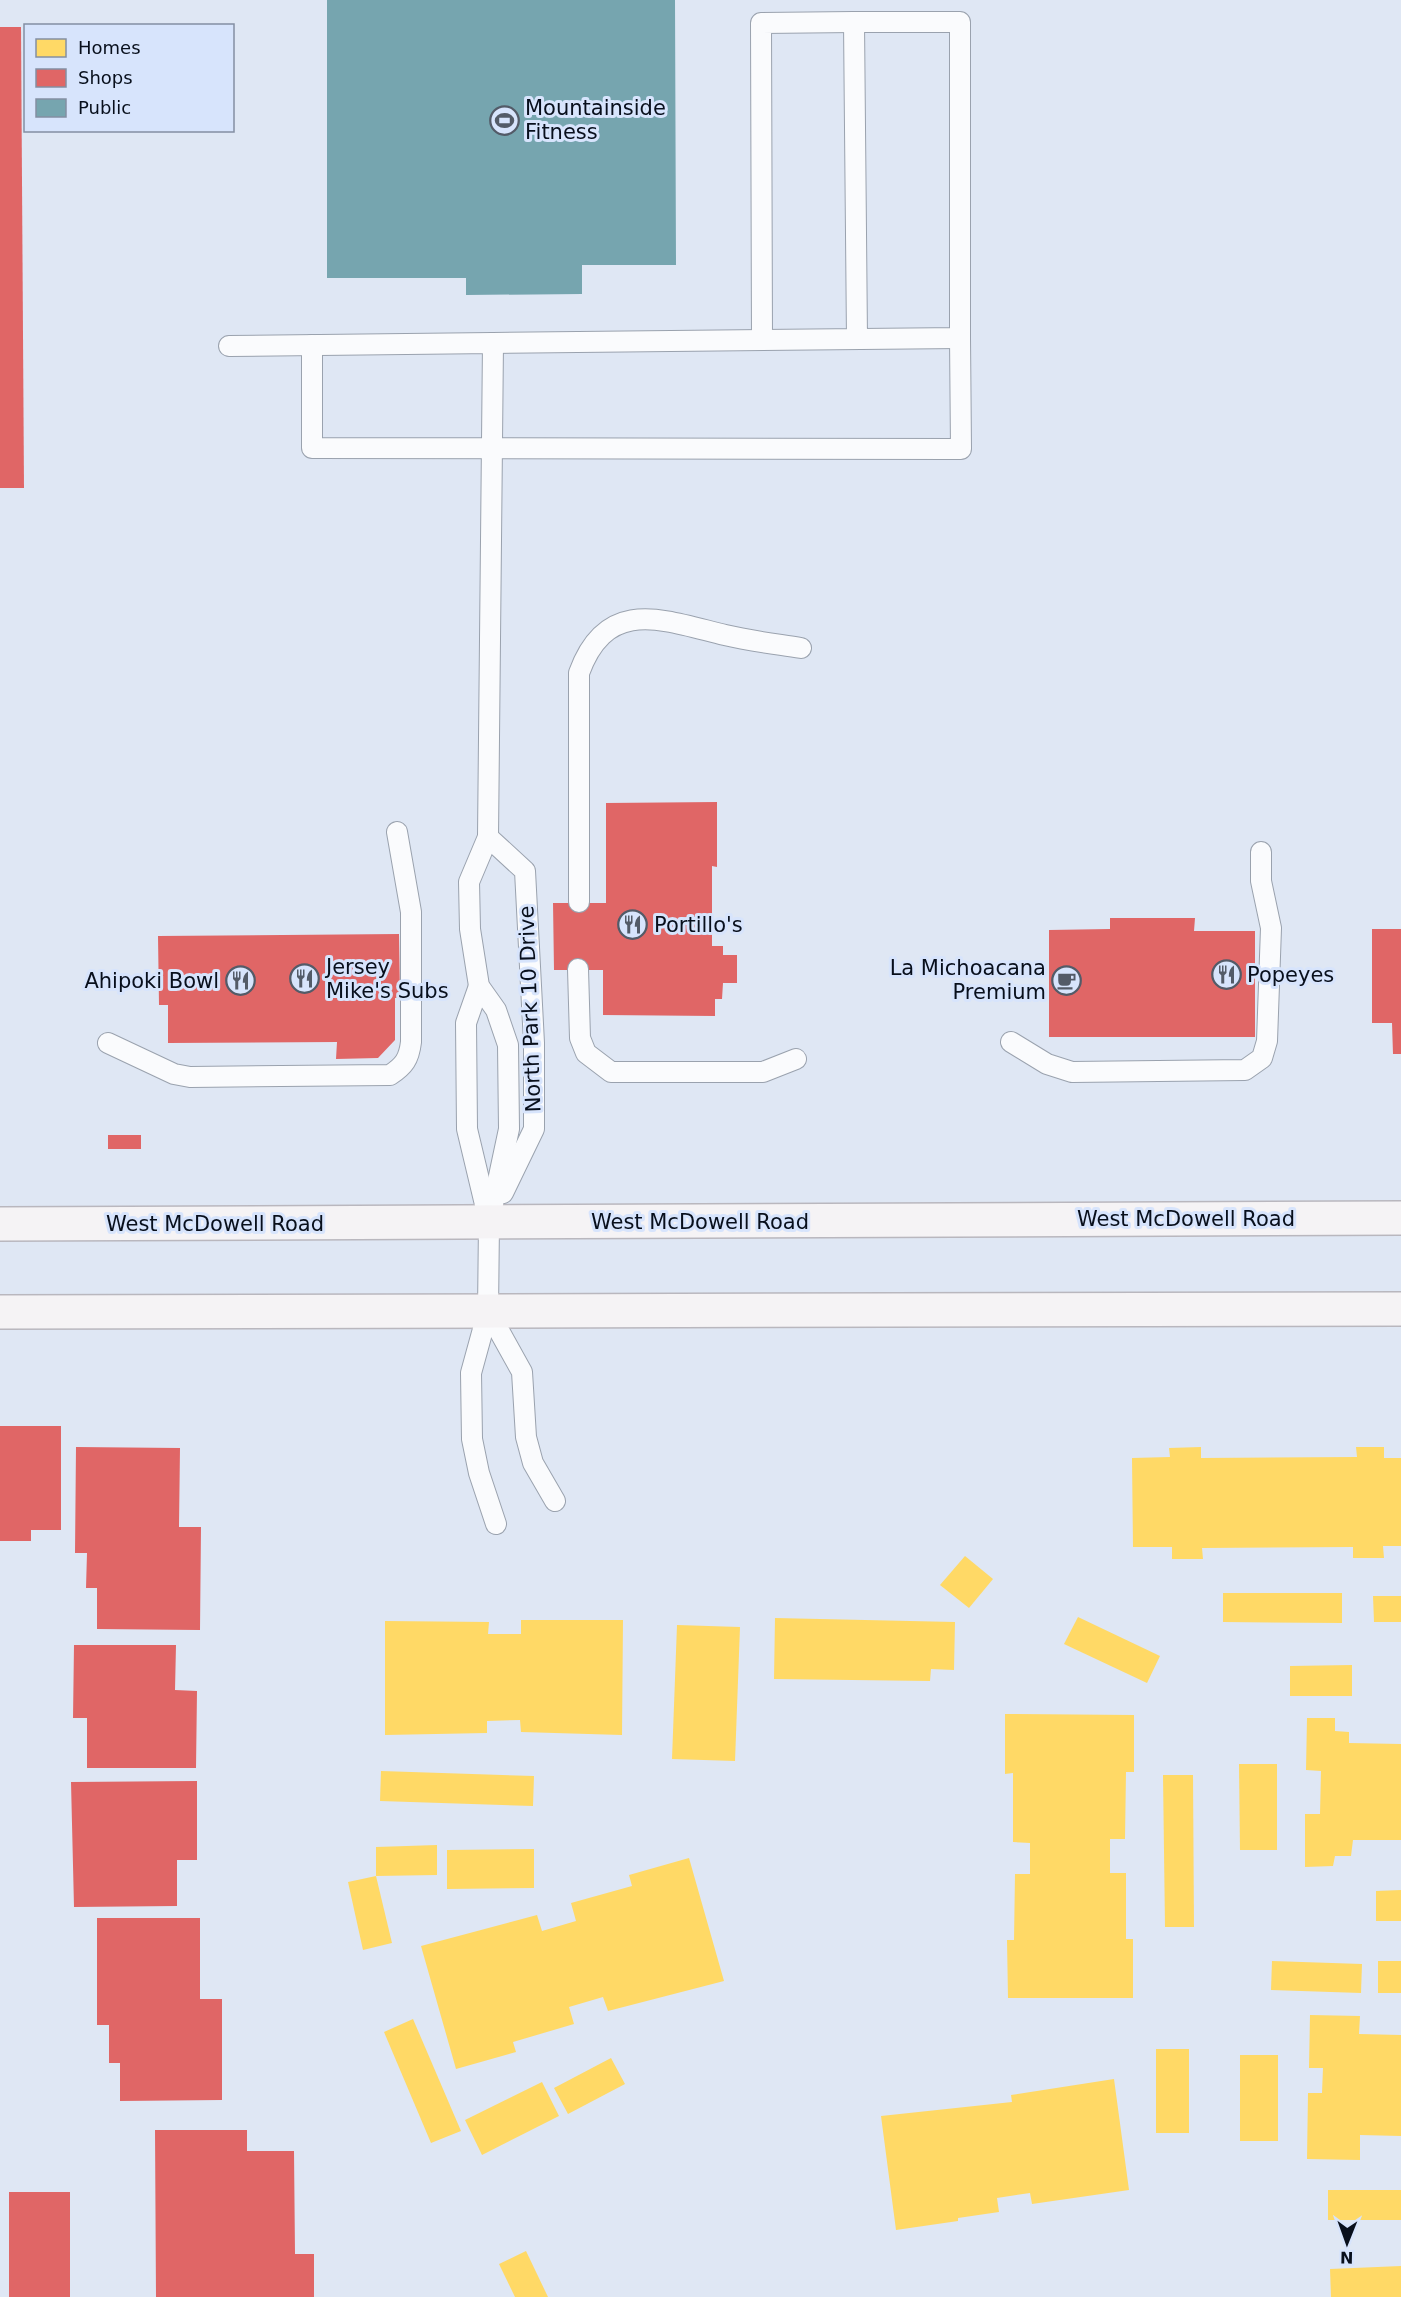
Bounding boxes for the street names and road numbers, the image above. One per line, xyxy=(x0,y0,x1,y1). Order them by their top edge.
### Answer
street label: North Park 10 Drive xyxy=(514,905,546,1113)
street label: West McDowell Road xyxy=(1077,1207,1295,1231)
street label: West McDowell Road xyxy=(591,1210,809,1234)
street label: West McDowell Road xyxy=(106,1212,324,1236)

